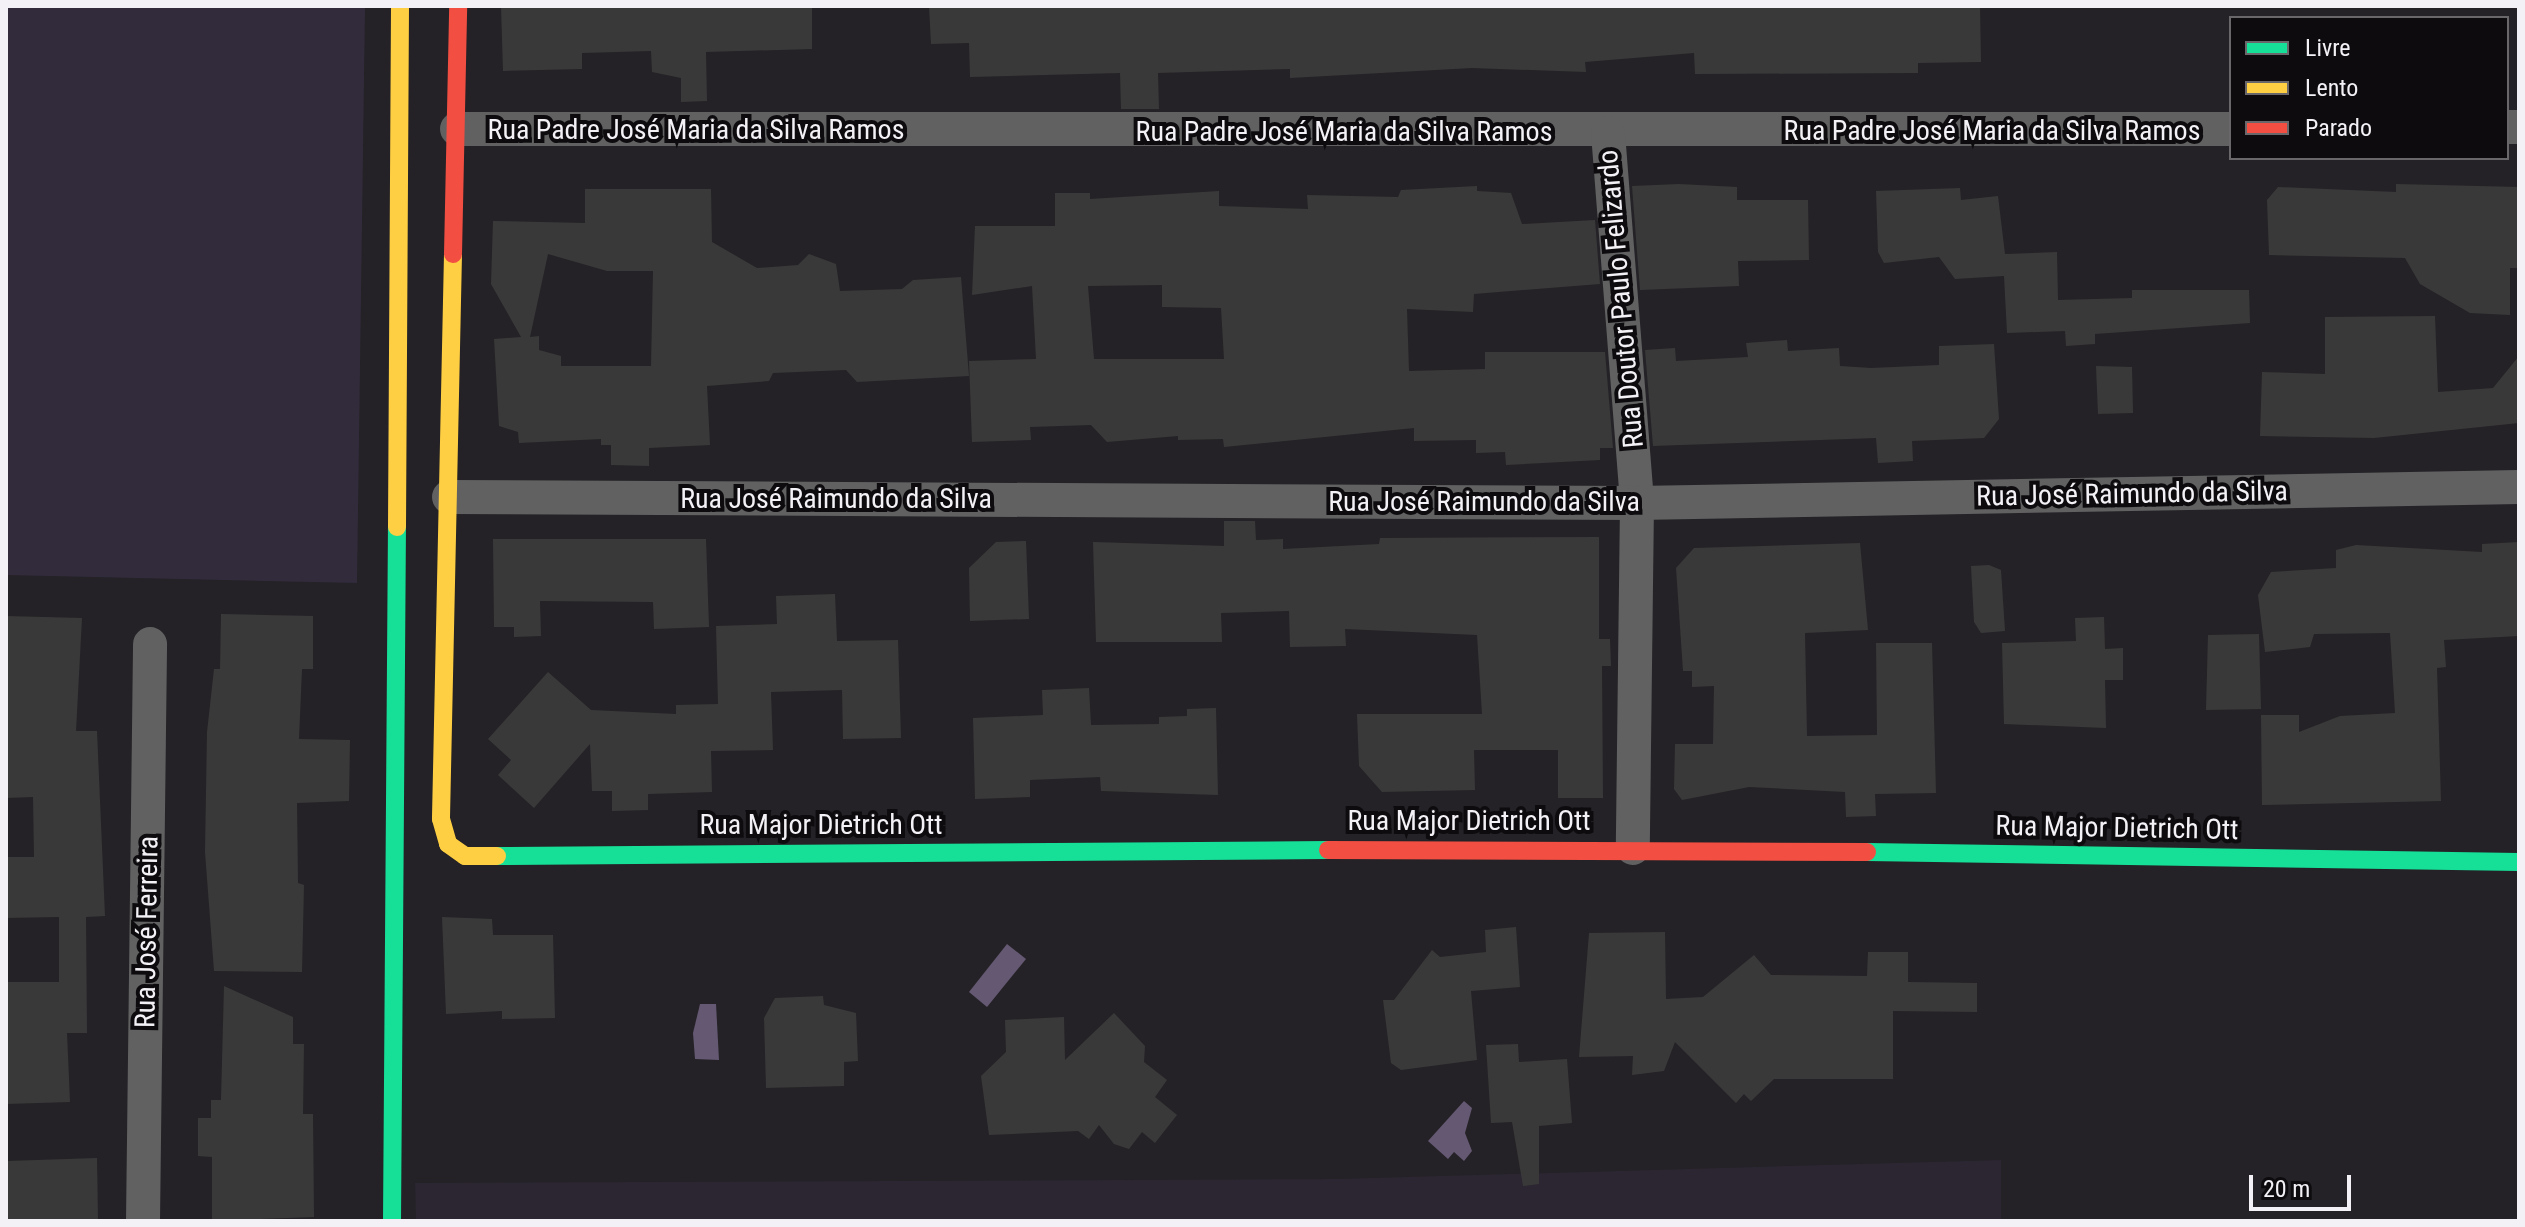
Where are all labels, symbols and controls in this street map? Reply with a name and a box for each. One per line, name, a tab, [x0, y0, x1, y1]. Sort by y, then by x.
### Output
legend	[2229, 16, 2509, 160]
text: Livre	[2305, 34, 2351, 62]
text: Lento	[2305, 74, 2358, 102]
street label: Rua Padre José Maria da Silva Ramos	[488, 113, 904, 147]
street label: Rua Padre José Maria da Silva Ramos	[1784, 114, 2200, 148]
text: Parado	[2305, 114, 2372, 142]
street label: Rua Padre José Maria da Silva Ramos	[1136, 115, 1552, 149]
street label: Rua Doutor Paulo Felizardo	[1591, 149, 1651, 449]
street label: Rua José Raimundo da Silva	[1976, 474, 2288, 514]
street label: Rua José Raimundo da Silva	[680, 482, 992, 516]
street label: Rua José Raimundo da Silva	[1328, 485, 1640, 519]
street label: Rua Major Dietrich Ott	[1347, 804, 1591, 838]
street label: Rua Major Dietrich Ott	[699, 808, 943, 842]
street label: Rua Major Dietrich Ott	[1995, 809, 2239, 847]
street label: Rua José Ferreira	[129, 836, 165, 1028]
scale bar	[2253, 1159, 2355, 1209]
text: 20 m	[2263, 1175, 2310, 1203]

